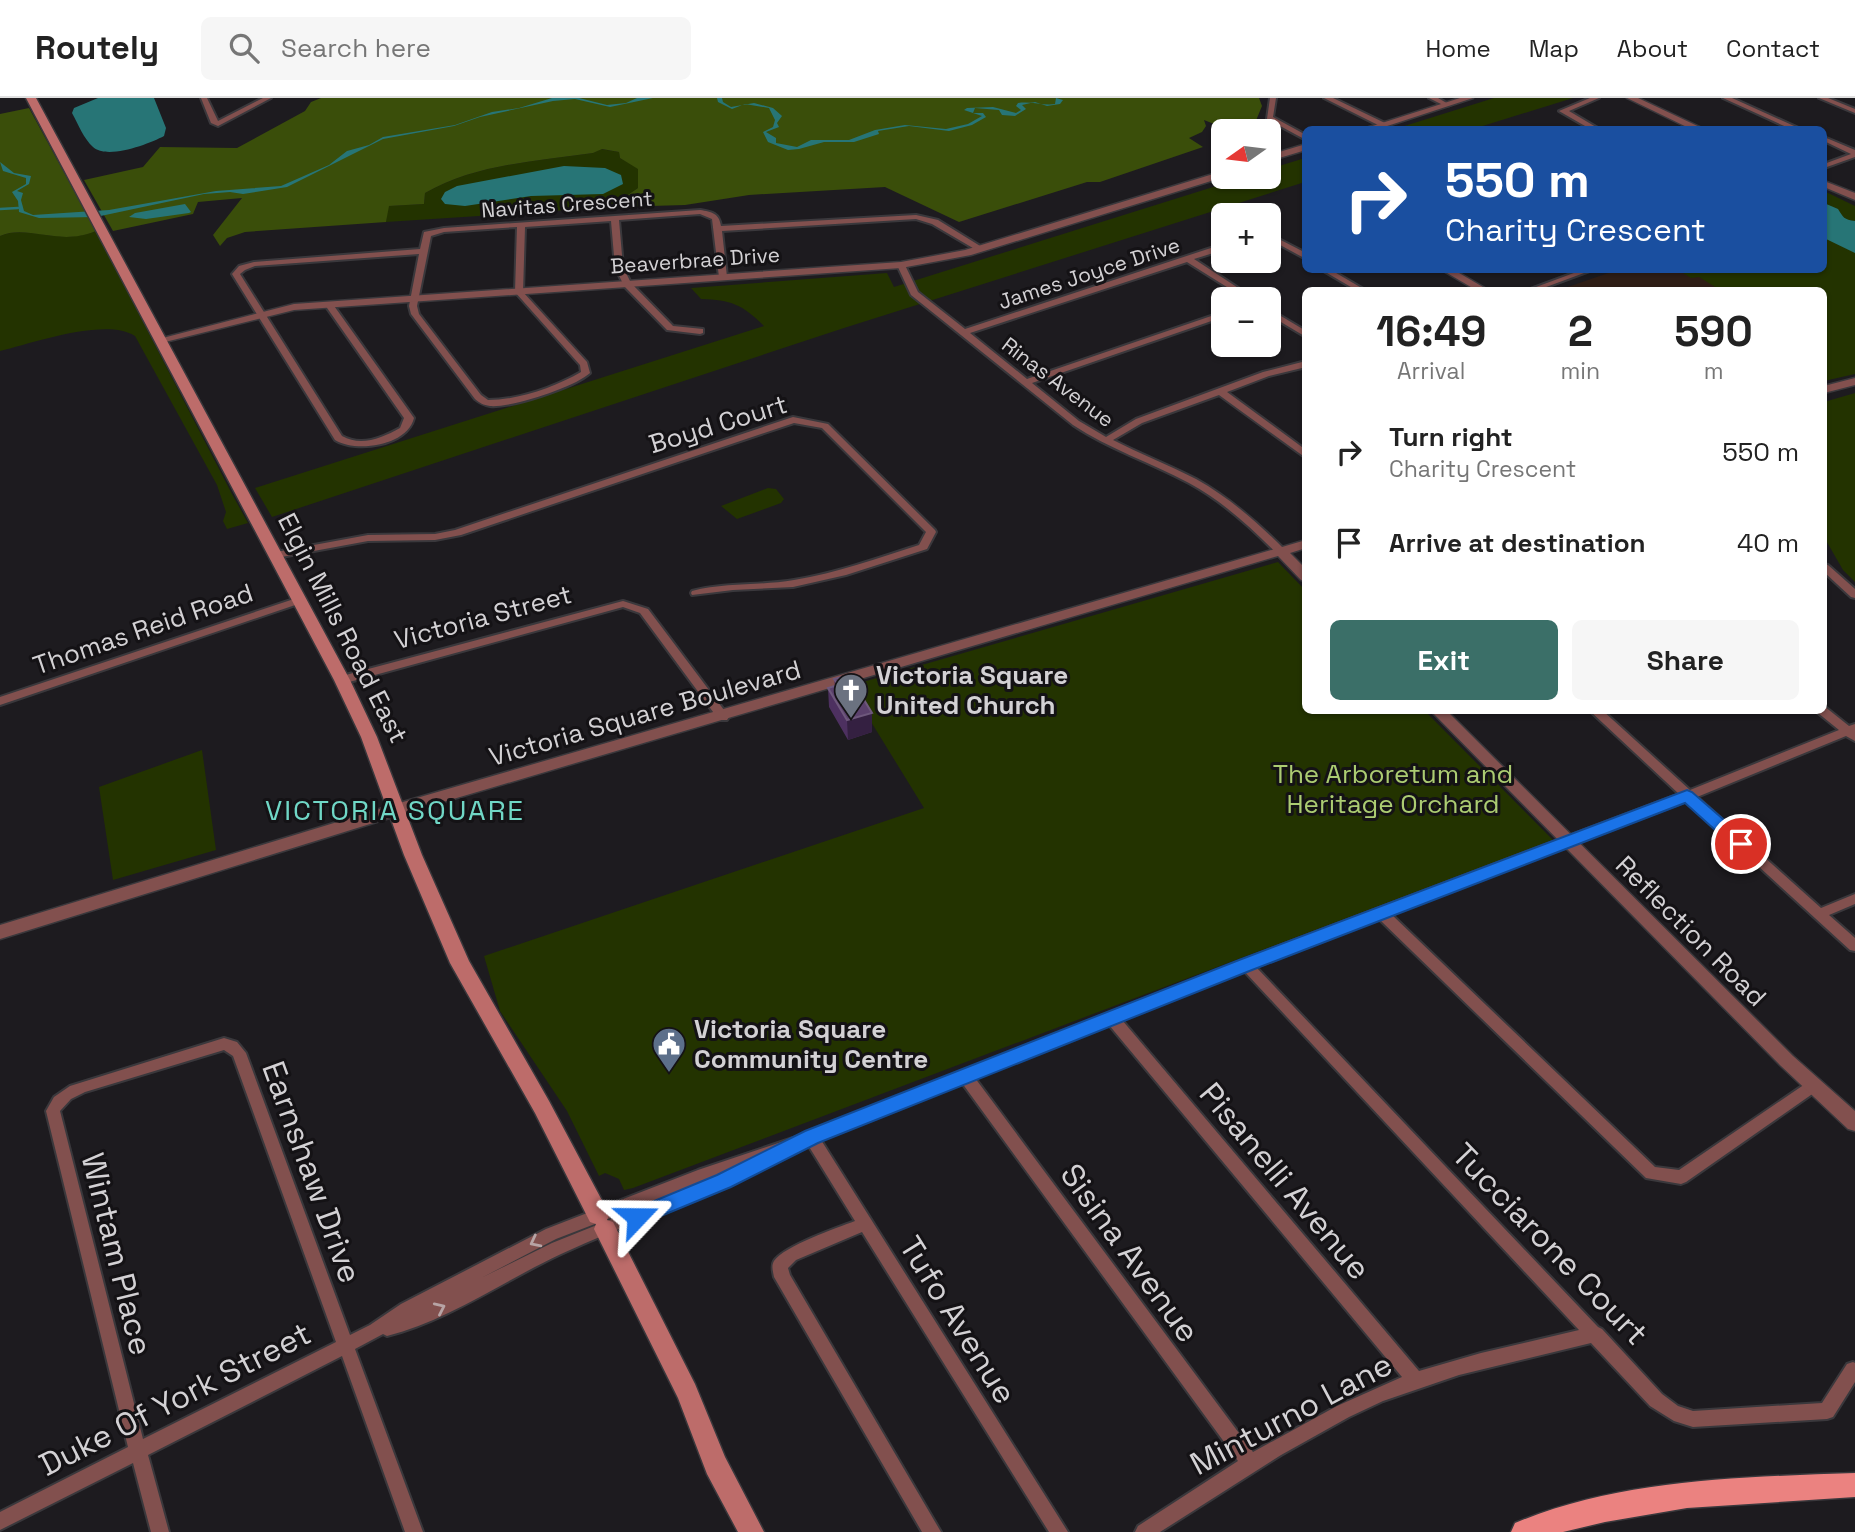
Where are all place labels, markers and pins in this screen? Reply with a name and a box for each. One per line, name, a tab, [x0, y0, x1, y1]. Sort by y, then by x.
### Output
place label: Victoria Square United Church	[876, 658, 1068, 722]
church icon: Victoria Square United Church	[832, 671, 870, 720]
pin	[1711, 814, 1771, 874]
place label: Victoria Square Community Centre	[694, 1012, 928, 1076]
public building icon: Victoria Square Community Centre	[650, 1025, 688, 1074]

